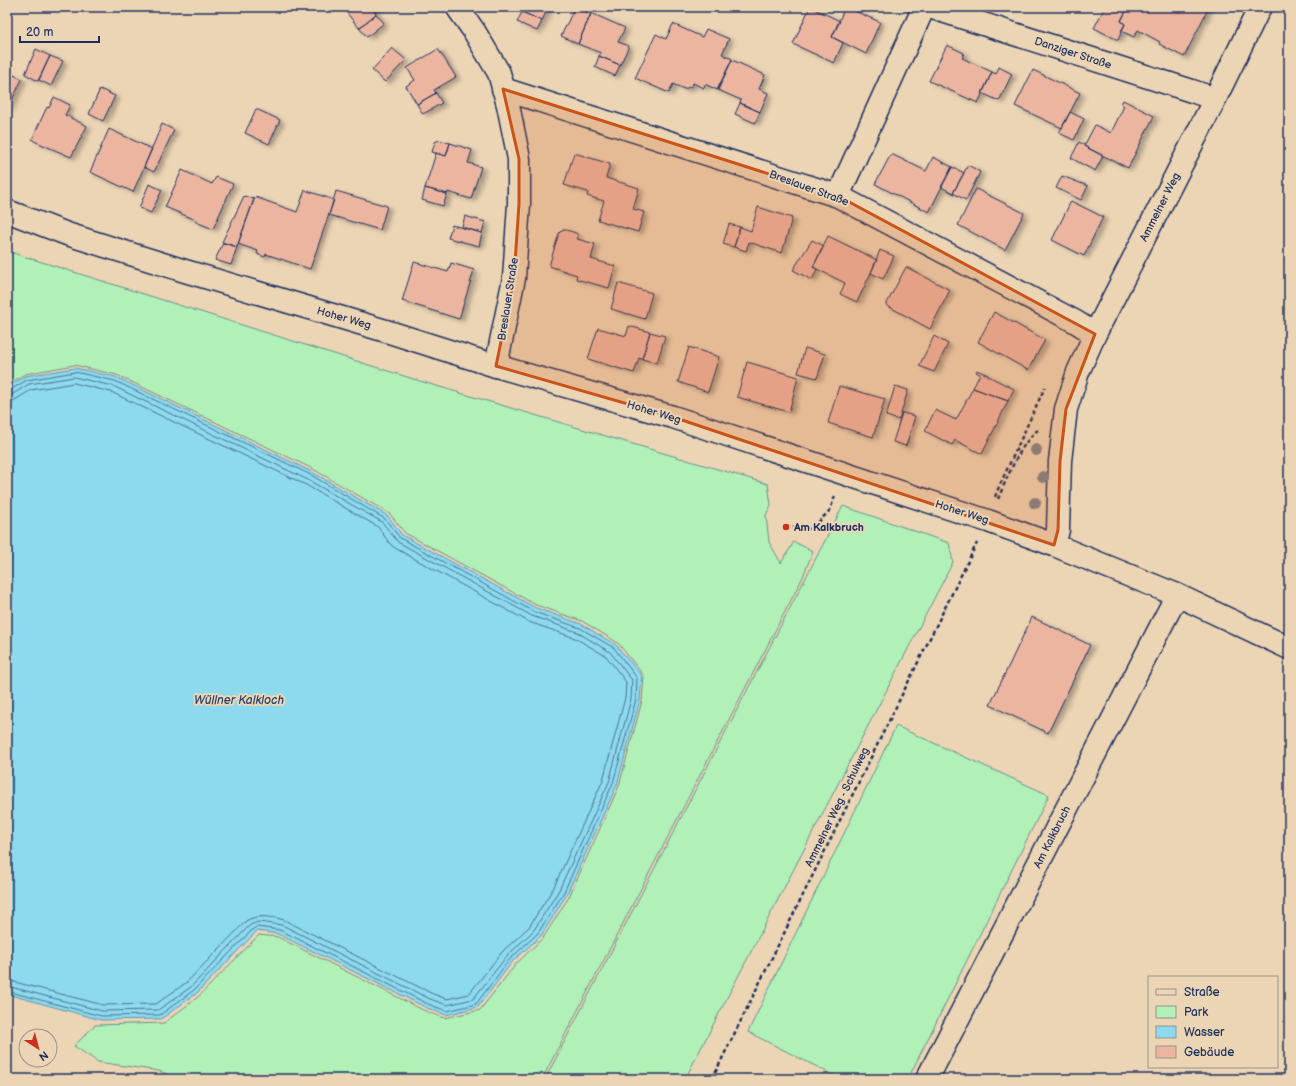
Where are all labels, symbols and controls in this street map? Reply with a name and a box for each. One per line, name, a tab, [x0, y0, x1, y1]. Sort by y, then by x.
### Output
scale bar	[20, 18, 99, 44]
text: 20 m	[26, 25, 53, 40]
street label: Danziger Straße	[1033, 34, 1114, 72]
street label: Breslauer Straße	[767, 168, 851, 209]
street label: Ammelner Weg	[1137, 170, 1183, 244]
street label: Breslauer Straße	[495, 256, 521, 341]
street label: Hoher Weg	[315, 304, 373, 332]
street label: Hoher Weg	[625, 398, 683, 426]
street label: Hoher Weg	[934, 497, 990, 527]
place label: Am Kalkbruch	[793, 521, 864, 534]
marker: Am Kalkbruch	[781, 522, 791, 532]
water label: Wüllner Kalkloch	[194, 693, 284, 708]
street label: Ammelner Weg - Schulweg	[802, 745, 872, 869]
street label: Am Kalkbruch	[1031, 804, 1073, 870]
legend	[1148, 976, 1278, 1068]
text: Straße	[1184, 985, 1220, 1000]
text: Park	[1184, 1005, 1208, 1020]
text: Wasser	[1184, 1025, 1225, 1040]
north arrow	[18, 1028, 58, 1068]
text: Gebäude	[1184, 1045, 1234, 1060]
text: N	[36, 1048, 51, 1063]

